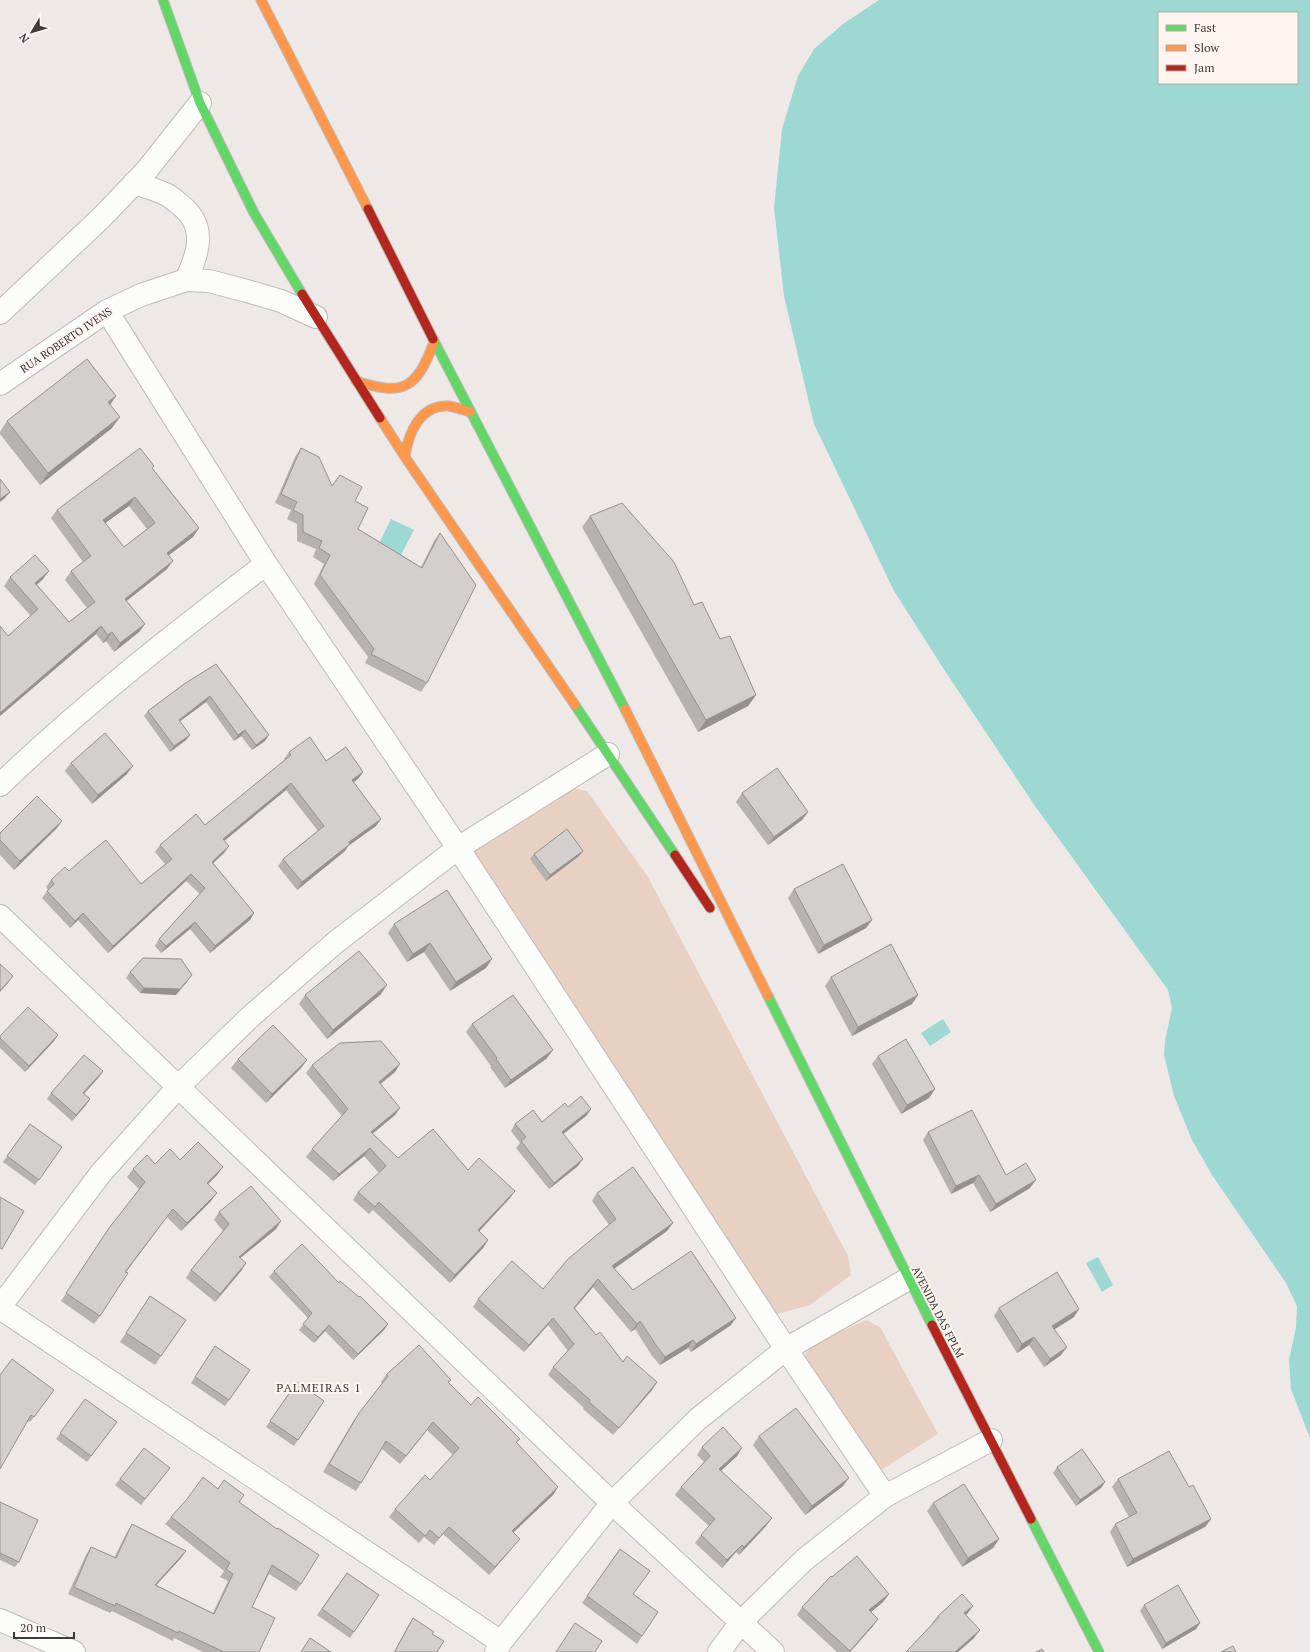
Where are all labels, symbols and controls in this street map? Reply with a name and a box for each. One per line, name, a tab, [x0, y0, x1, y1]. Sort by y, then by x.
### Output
north arrow	[12, 12, 52, 52]
legend	[1158, 12, 1298, 84]
text: Fast	[1194, 20, 1217, 35]
text: N	[16, 30, 32, 46]
text: Slow	[1194, 40, 1220, 55]
text: Jam	[1194, 60, 1215, 75]
street label: RUA ROBERTO IVENS	[17, 304, 115, 376]
street label: AVENIDA DAS FPLM	[909, 1264, 967, 1360]
district label: PALMEIRAS 1	[276, 1380, 362, 1395]
scale bar	[14, 1614, 74, 1640]
text: 20 m	[20, 1620, 47, 1635]

